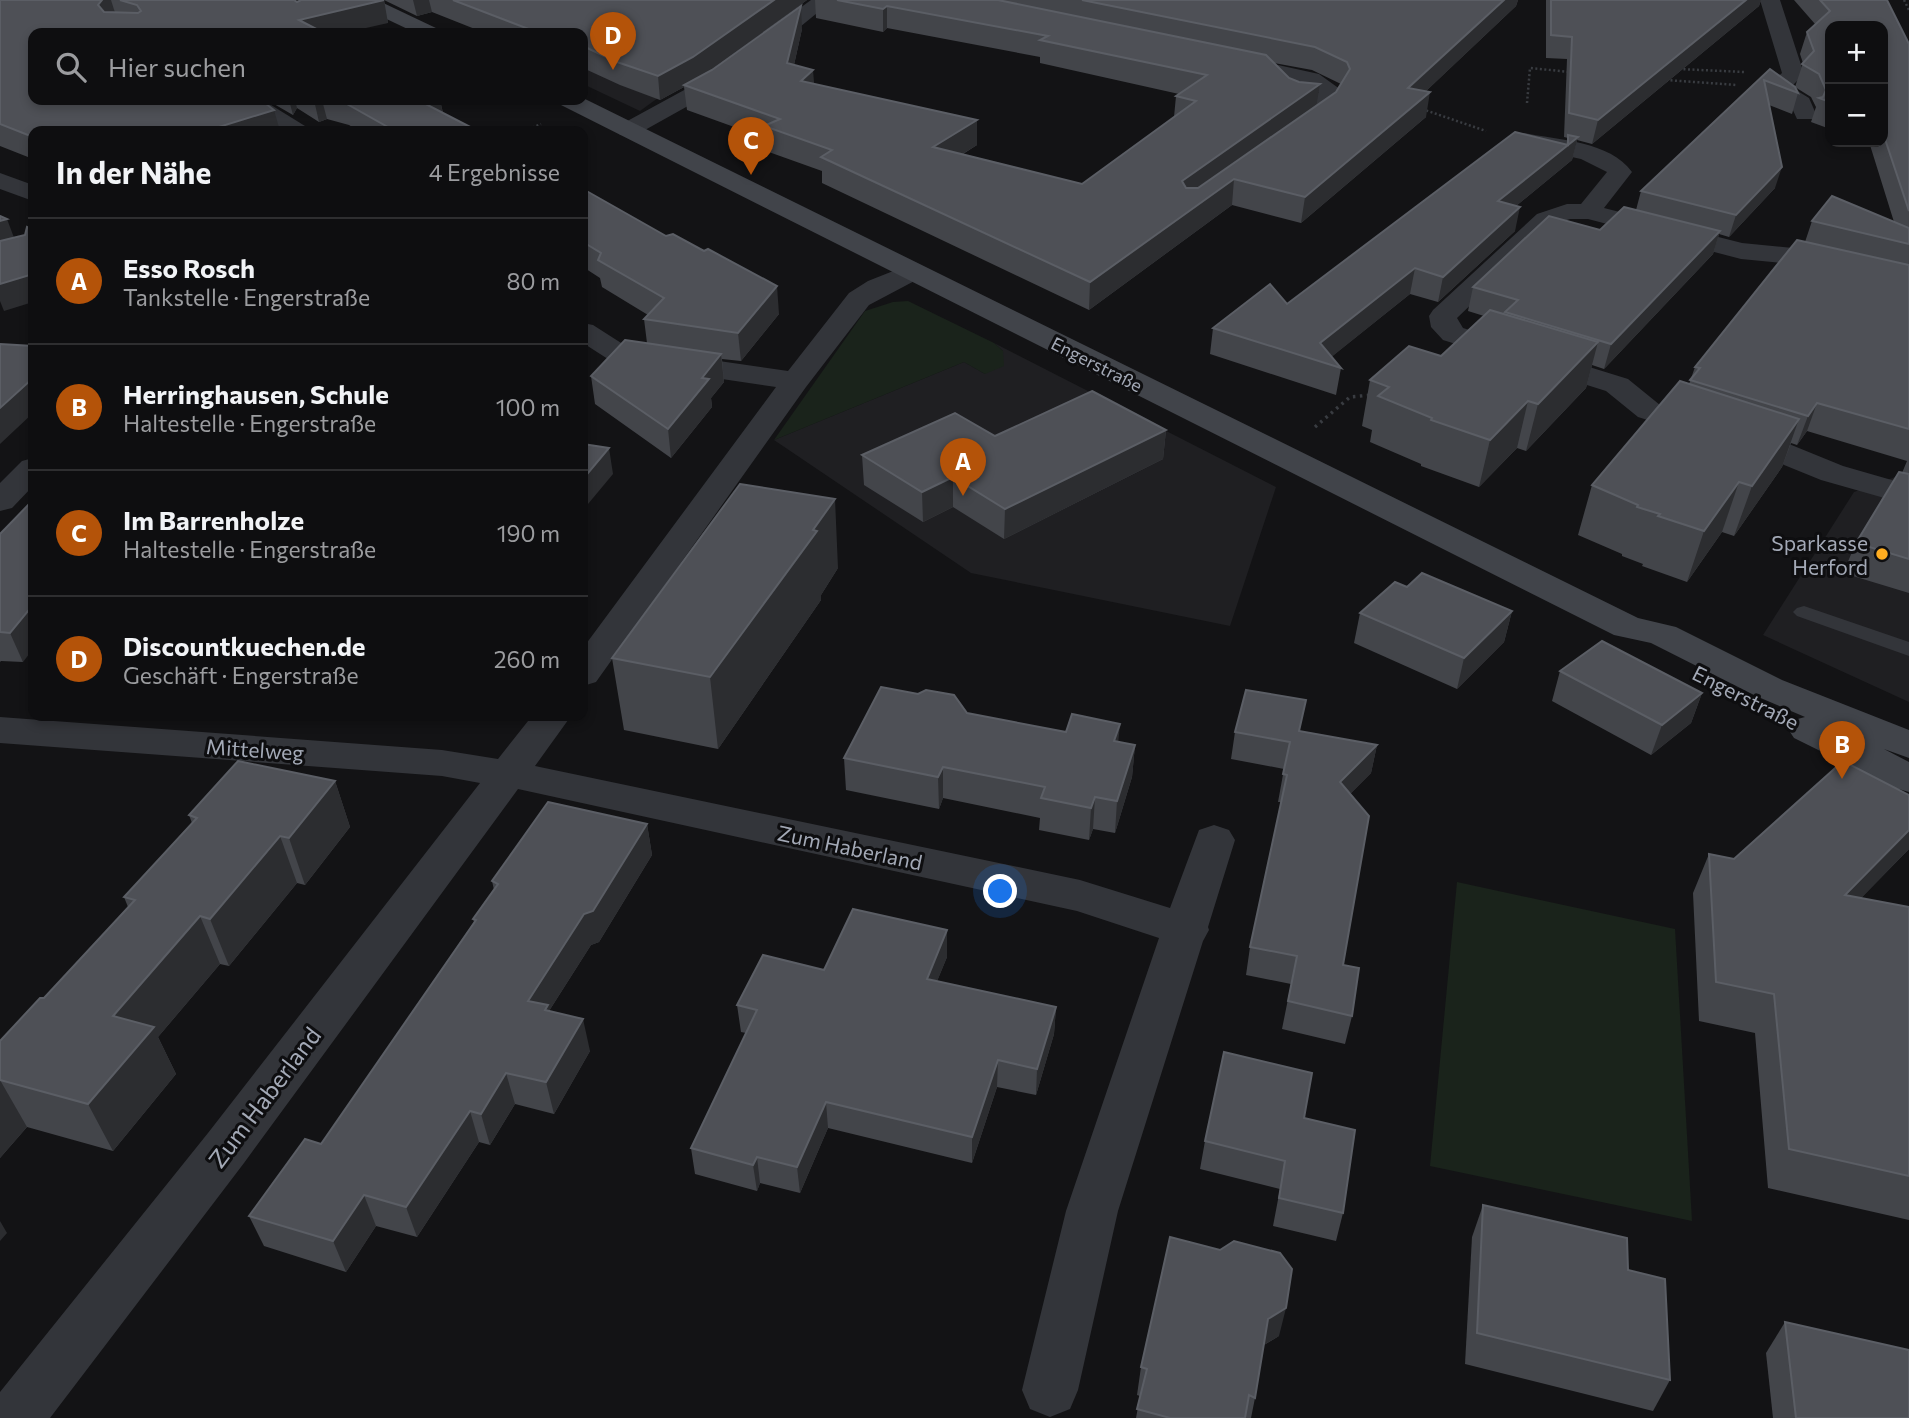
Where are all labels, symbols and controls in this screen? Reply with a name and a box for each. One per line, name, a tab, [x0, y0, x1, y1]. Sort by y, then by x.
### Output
pin: D	[590, 12, 636, 70]
map controls	[1825, 21, 1888, 147]
button: +	[1825, 21, 1888, 84]
search box	[28, 28, 588, 105]
icon: search	[52, 48, 90, 86]
text: Hier suchen	[108, 51, 246, 82]
button: −	[1825, 84, 1888, 147]
pin: C	[728, 117, 774, 175]
text: In der Nähe	[56, 153, 211, 190]
text: 4 Ergebnisse	[429, 158, 560, 186]
text: Esso Rosch	[123, 252, 255, 283]
text: A	[71, 267, 87, 295]
text: 80 m	[507, 267, 560, 295]
text: Tankstelle · Engerstraße	[123, 283, 370, 311]
street label: Engerstraße	[1048, 332, 1146, 396]
text: Herringhausen, Schule	[123, 378, 389, 409]
text: B	[71, 393, 87, 421]
text: 100 m	[496, 393, 560, 421]
text: Haltestelle · Engerstraße	[123, 409, 376, 437]
pin: A	[940, 438, 986, 496]
text: Im Barrenholze	[123, 504, 304, 535]
text: C	[71, 519, 87, 547]
text: 190 m	[497, 519, 560, 547]
place label: Sparkasse Herford	[1771, 530, 1868, 579]
text: Haltestelle · Engerstraße	[123, 535, 376, 563]
marker: Sparkasse Herford	[1874, 546, 1890, 562]
text: Discountkuechen.de	[123, 630, 366, 661]
text: D	[71, 645, 87, 673]
text: 260 m	[494, 645, 560, 673]
street label: Engerstraße	[1689, 660, 1803, 734]
text: Geschäft · Engerstraße	[123, 661, 359, 689]
pin: B	[1819, 721, 1865, 779]
street label: Mittelweg	[205, 733, 305, 765]
street label: Zum Haberland	[775, 819, 925, 875]
your location	[983, 874, 1017, 908]
street label: Zum Haberland	[202, 1021, 326, 1173]

